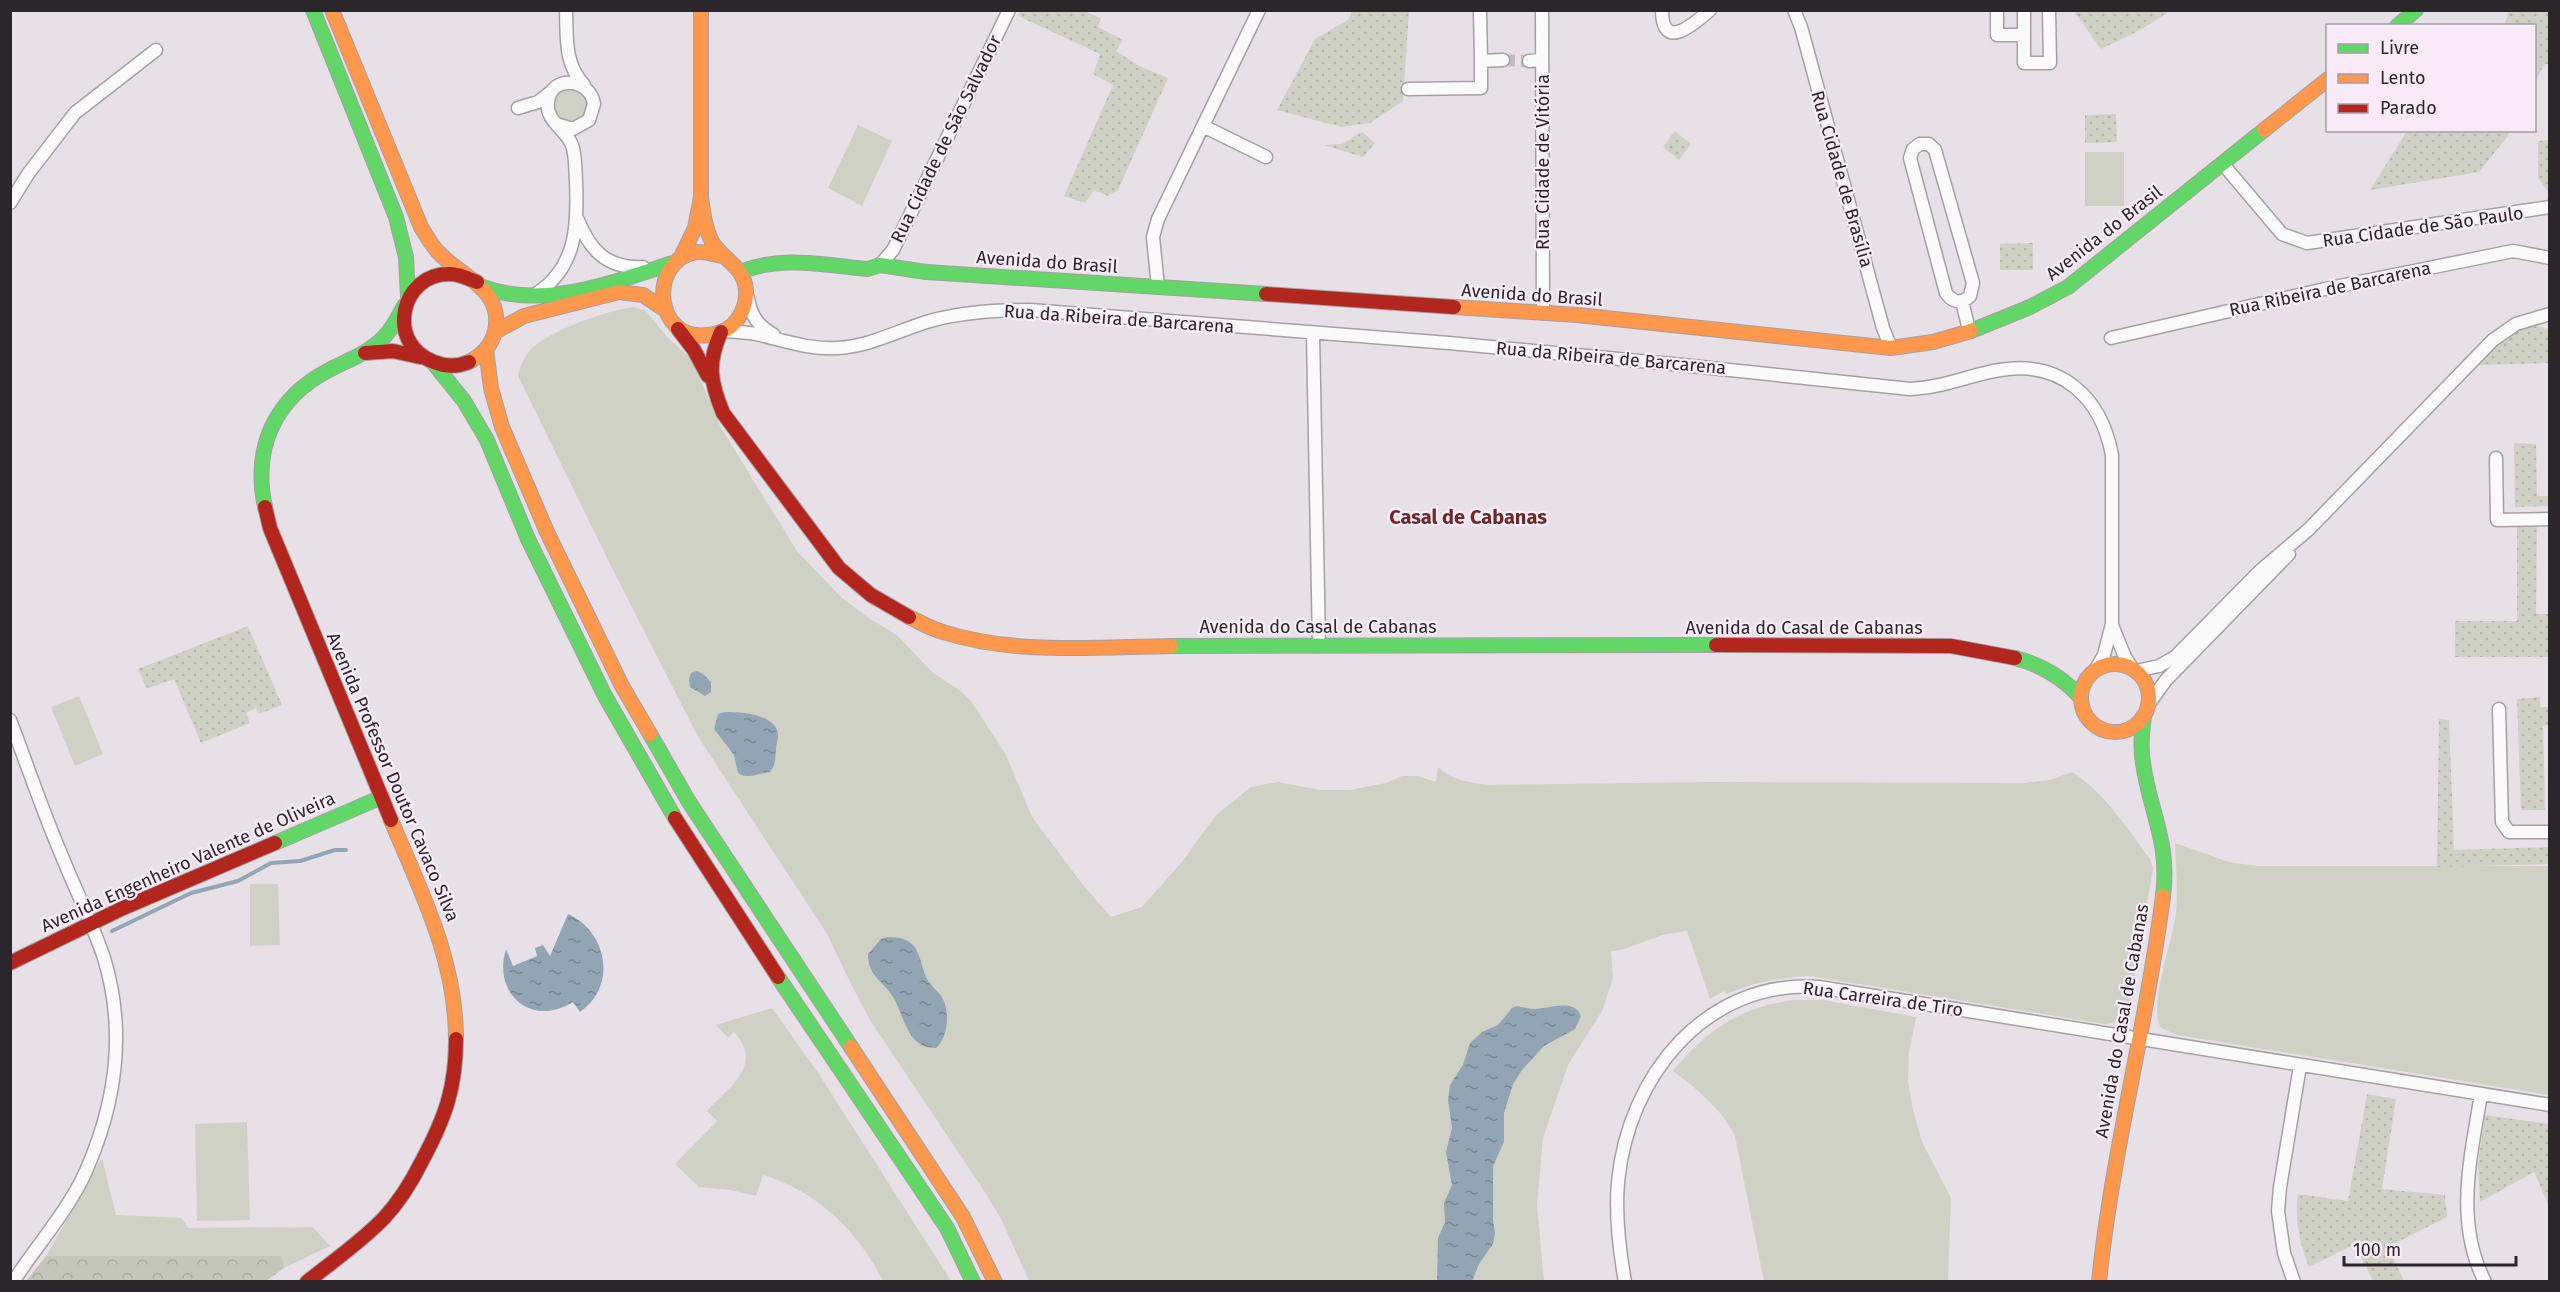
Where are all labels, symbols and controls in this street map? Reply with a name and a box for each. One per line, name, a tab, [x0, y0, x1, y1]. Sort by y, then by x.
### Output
legend	[2326, 24, 2536, 132]
street label: Rua Cidade de São Salvador	[886, 32, 1006, 246]
text: Livre	[2380, 37, 2419, 59]
text: Lento	[2380, 67, 2426, 89]
street label: Rua Cidade de Vitória	[1532, 74, 1554, 250]
street label: Rua Cidade de Brasília	[1806, 88, 1878, 270]
text: Parado	[2380, 97, 2437, 119]
street label: Avenida do Brasil	[2041, 181, 2167, 285]
street label: Rua Cidade de São Paulo	[2321, 202, 2525, 252]
street label: Avenida do Brasil	[976, 246, 1118, 278]
street label: Rua Ribeira de Barcarena	[2227, 257, 2433, 321]
street label: Avenida do Brasil	[1461, 279, 1603, 311]
street label: Rua da Ribeira de Barcarena	[1003, 300, 1235, 338]
street label: Rua da Ribeira de Barcarena	[1495, 337, 1727, 379]
district label: Casal de Cabanas	[1389, 505, 1547, 529]
street label: Avenida do Casal de Cabanas	[1199, 616, 1437, 638]
street label: Avenida do Casal de Cabanas	[1685, 617, 1923, 639]
street label: Avenida Professor Doutor Cavaco Silva	[322, 629, 464, 925]
street label: Avenida Engenheiro Valente de Oliveira	[38, 787, 338, 937]
street label: Avenida do Casal de Cabanas	[2091, 902, 2153, 1140]
street label: Rua Carreira de Tiro	[1802, 977, 1964, 1021]
scale bar	[2344, 1229, 2516, 1267]
text: 100 m	[2353, 1239, 2401, 1261]

